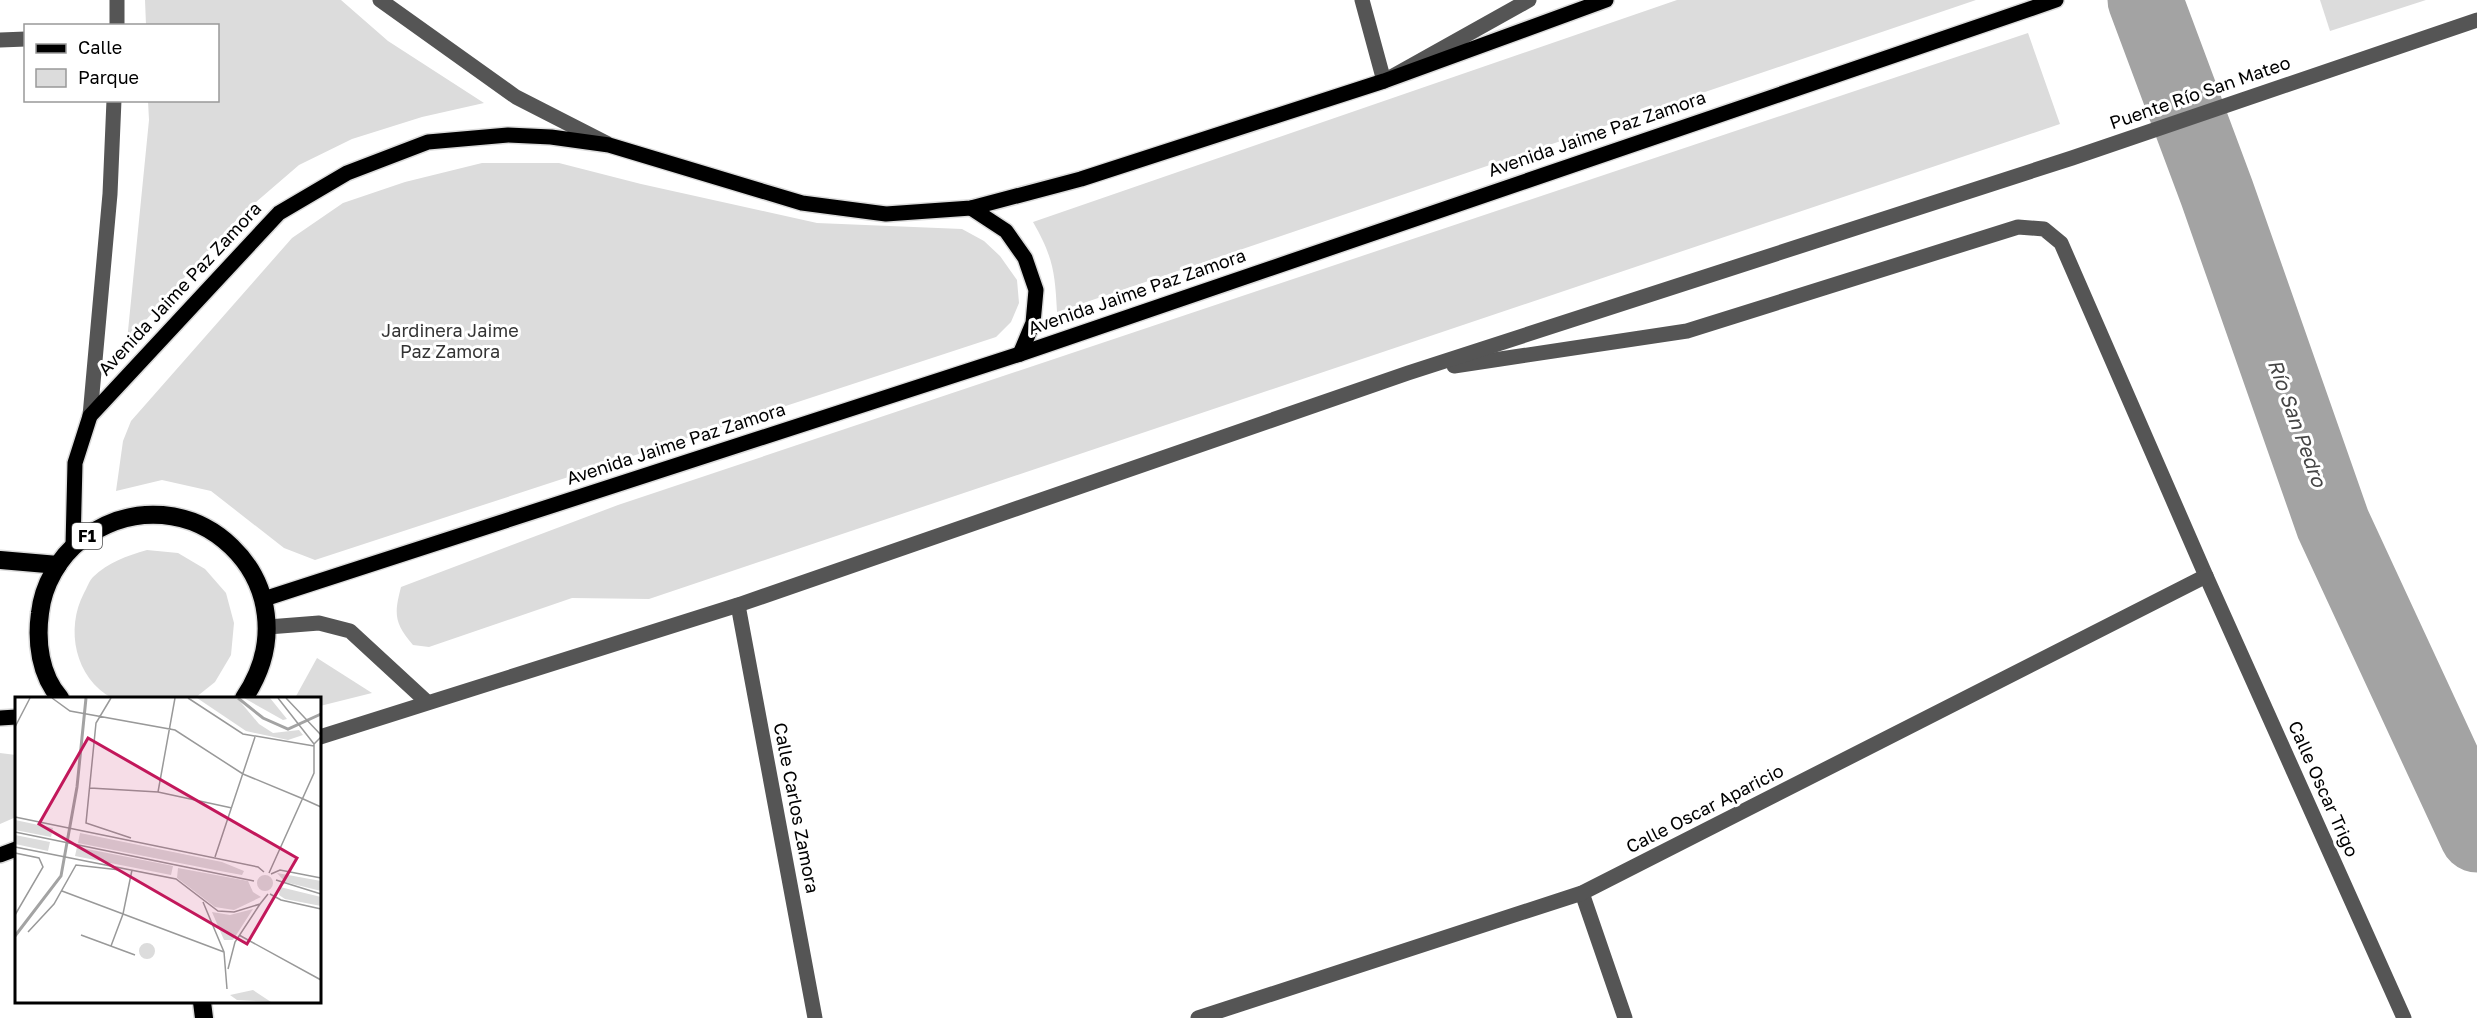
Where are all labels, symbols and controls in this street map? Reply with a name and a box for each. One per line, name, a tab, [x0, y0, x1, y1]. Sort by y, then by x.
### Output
legend	[24, 24, 219, 102]
text: Calle	[78, 36, 122, 58]
street label: Puente Río San Mateo	[2106, 51, 2293, 133]
text: Parque	[78, 66, 139, 88]
street label: Avenida Jaime Paz Zamora	[1485, 85, 1708, 181]
street label: Avenida Jaime Paz Zamora	[93, 197, 265, 379]
street label: Avenida Jaime Paz Zamora	[1025, 243, 1248, 339]
park label: Jardinera Jaime Paz Zamora	[381, 319, 519, 362]
water label: Río San Pedro	[2264, 356, 2332, 491]
street label: Avenida Jaime Paz Zamora	[563, 397, 788, 489]
road number: F1	[72, 523, 102, 549]
inset map	[15, 697, 321, 1003]
street label: Calle Oscar Trigo	[2284, 717, 2364, 860]
street label: Calle Carlos Zamora	[770, 721, 824, 895]
street label: Calle Oscar Aparicio	[1622, 759, 1787, 857]

